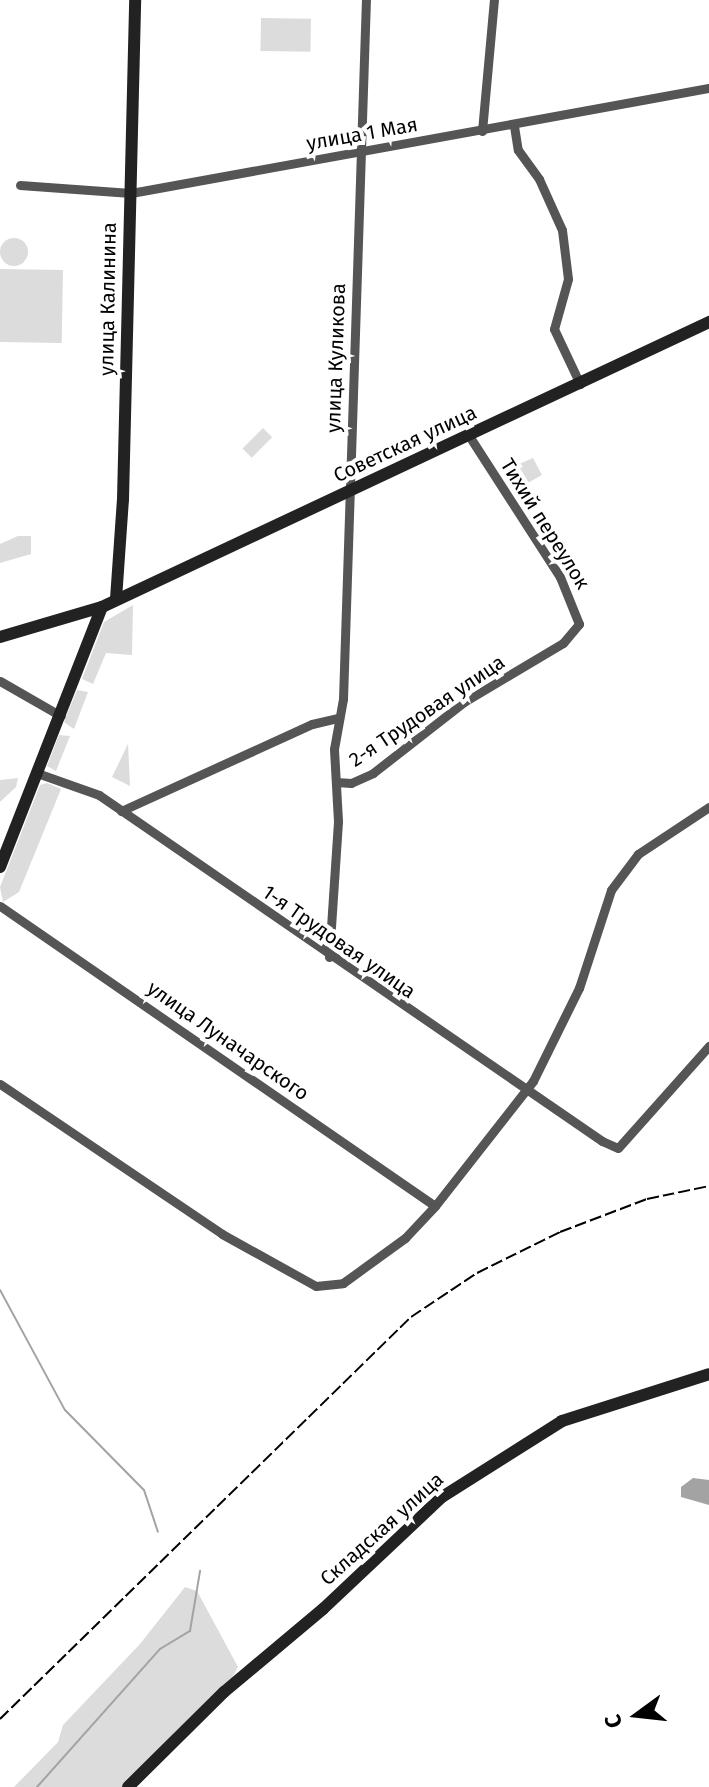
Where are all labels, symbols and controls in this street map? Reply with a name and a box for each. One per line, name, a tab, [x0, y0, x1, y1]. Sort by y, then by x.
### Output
street label: улица 1 Мая	[305, 112, 419, 156]
street label: улица Калинина	[95, 222, 121, 376]
street label: улица Куликова	[321, 283, 351, 433]
street label: Советская улица	[330, 400, 480, 488]
street label: Тихий переулок	[495, 454, 595, 594]
street label: 2-я Трудовая улица	[345, 650, 509, 772]
street label: 1-я Трудовая улица	[258, 880, 420, 1004]
street label: улица Луначарского	[143, 976, 313, 1106]
street label: Складская улица	[315, 1467, 449, 1591]
north arrow	[597, 1675, 677, 1755]
text: С	[599, 1712, 628, 1731]

